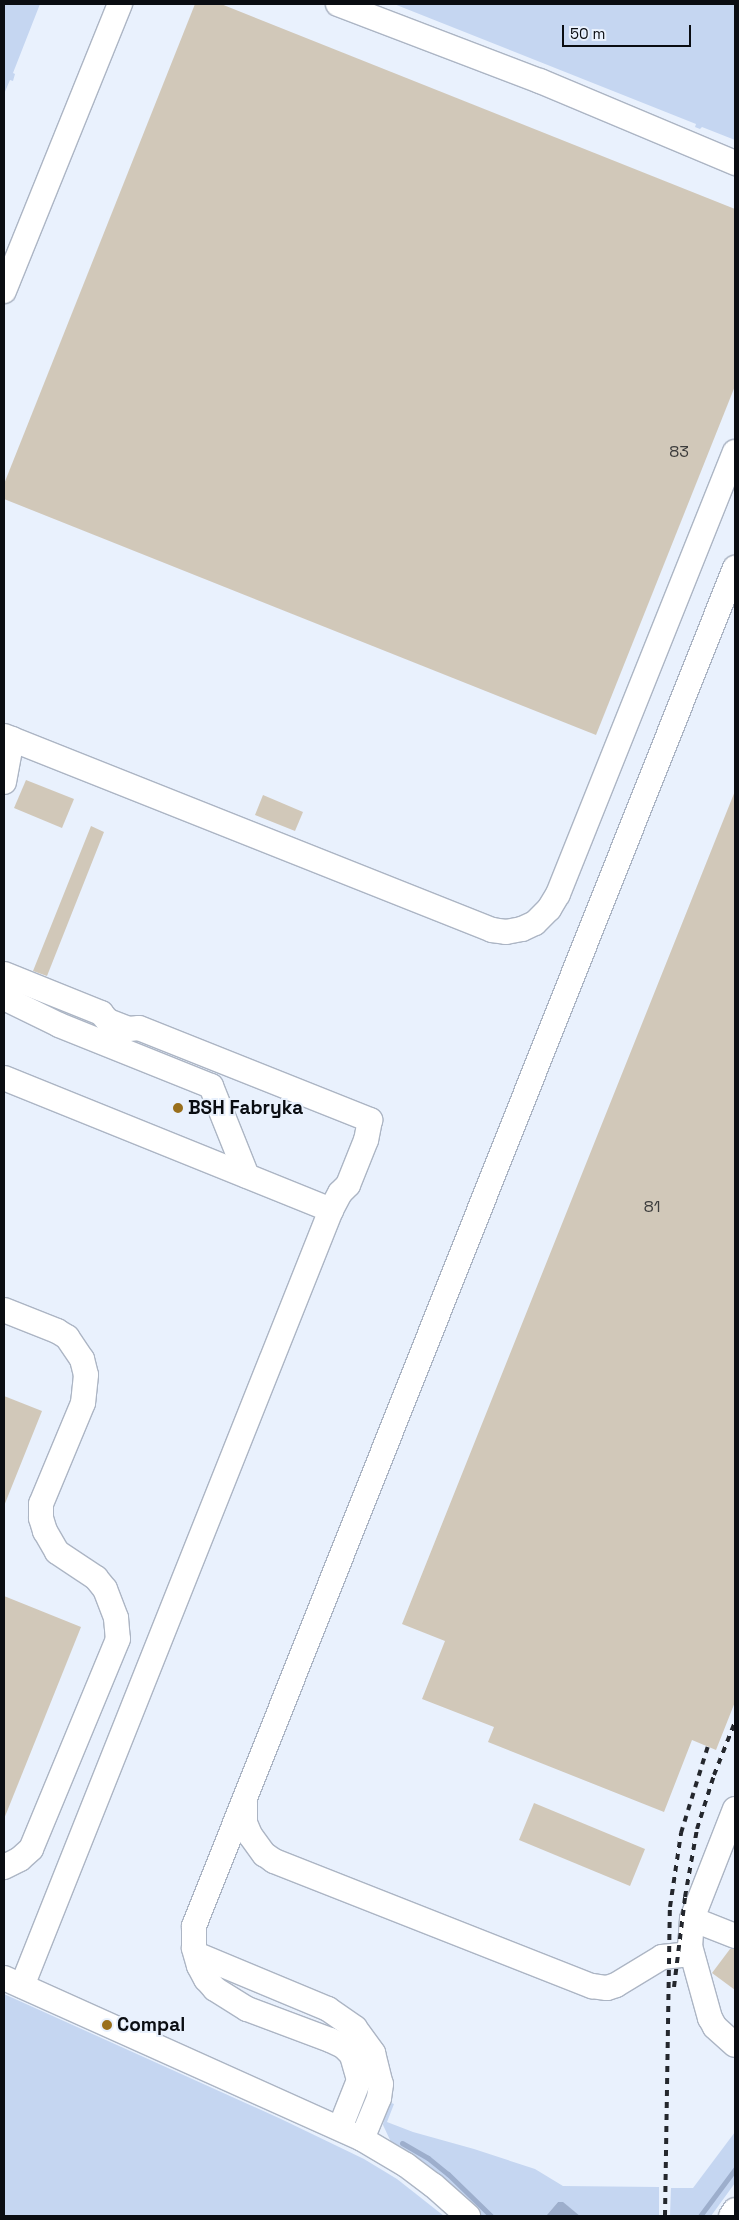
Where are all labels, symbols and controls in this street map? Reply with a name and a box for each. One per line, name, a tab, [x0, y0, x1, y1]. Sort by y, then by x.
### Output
scale bar	[564, 15, 693, 47]
text: 50 m	[570, 24, 605, 43]
house number: 83	[669, 442, 689, 462]
place label: BSH Fabryka	[188, 1097, 303, 1119]
marker: BSH Fabryka	[172, 1102, 184, 1114]
house number: 81	[644, 1197, 660, 1217]
place label: Compal	[117, 2014, 185, 2036]
marker: Compal	[101, 2019, 113, 2031]

